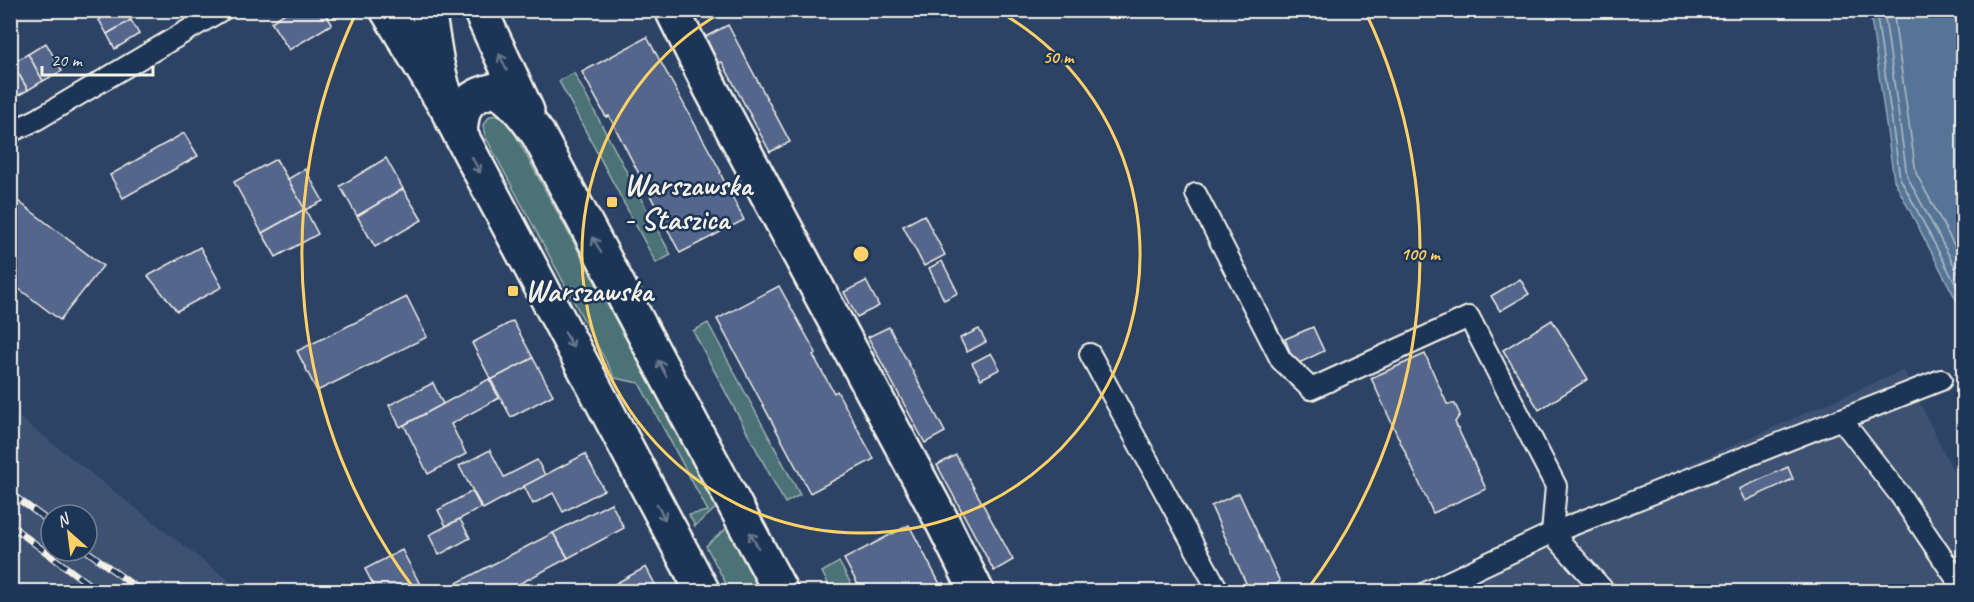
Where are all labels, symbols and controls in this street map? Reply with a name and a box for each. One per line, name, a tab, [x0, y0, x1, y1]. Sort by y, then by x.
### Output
scale bar	[42, 39, 153, 77]
text: 50 m	[1043, 46, 1075, 68]
text: 20 m	[51, 49, 84, 71]
one-way arrow	[497, 54, 509, 72]
one-way arrow	[470, 156, 482, 173]
place label: Warszawska - Staszica	[624, 166, 754, 238]
marker: Warszawska - Staszica	[605, 195, 619, 209]
one-way arrow	[591, 237, 603, 254]
text: 100 m	[1401, 243, 1441, 265]
centre of rings	[851, 244, 871, 264]
place label: Warszawska	[525, 272, 655, 310]
marker: Warszawska	[506, 284, 520, 298]
one-way arrow	[563, 331, 575, 348]
one-way arrow	[656, 359, 667, 377]
north arrow	[39, 503, 99, 563]
one-way arrow	[656, 503, 667, 521]
text: N	[53, 508, 74, 532]
one-way arrow	[748, 532, 760, 549]

